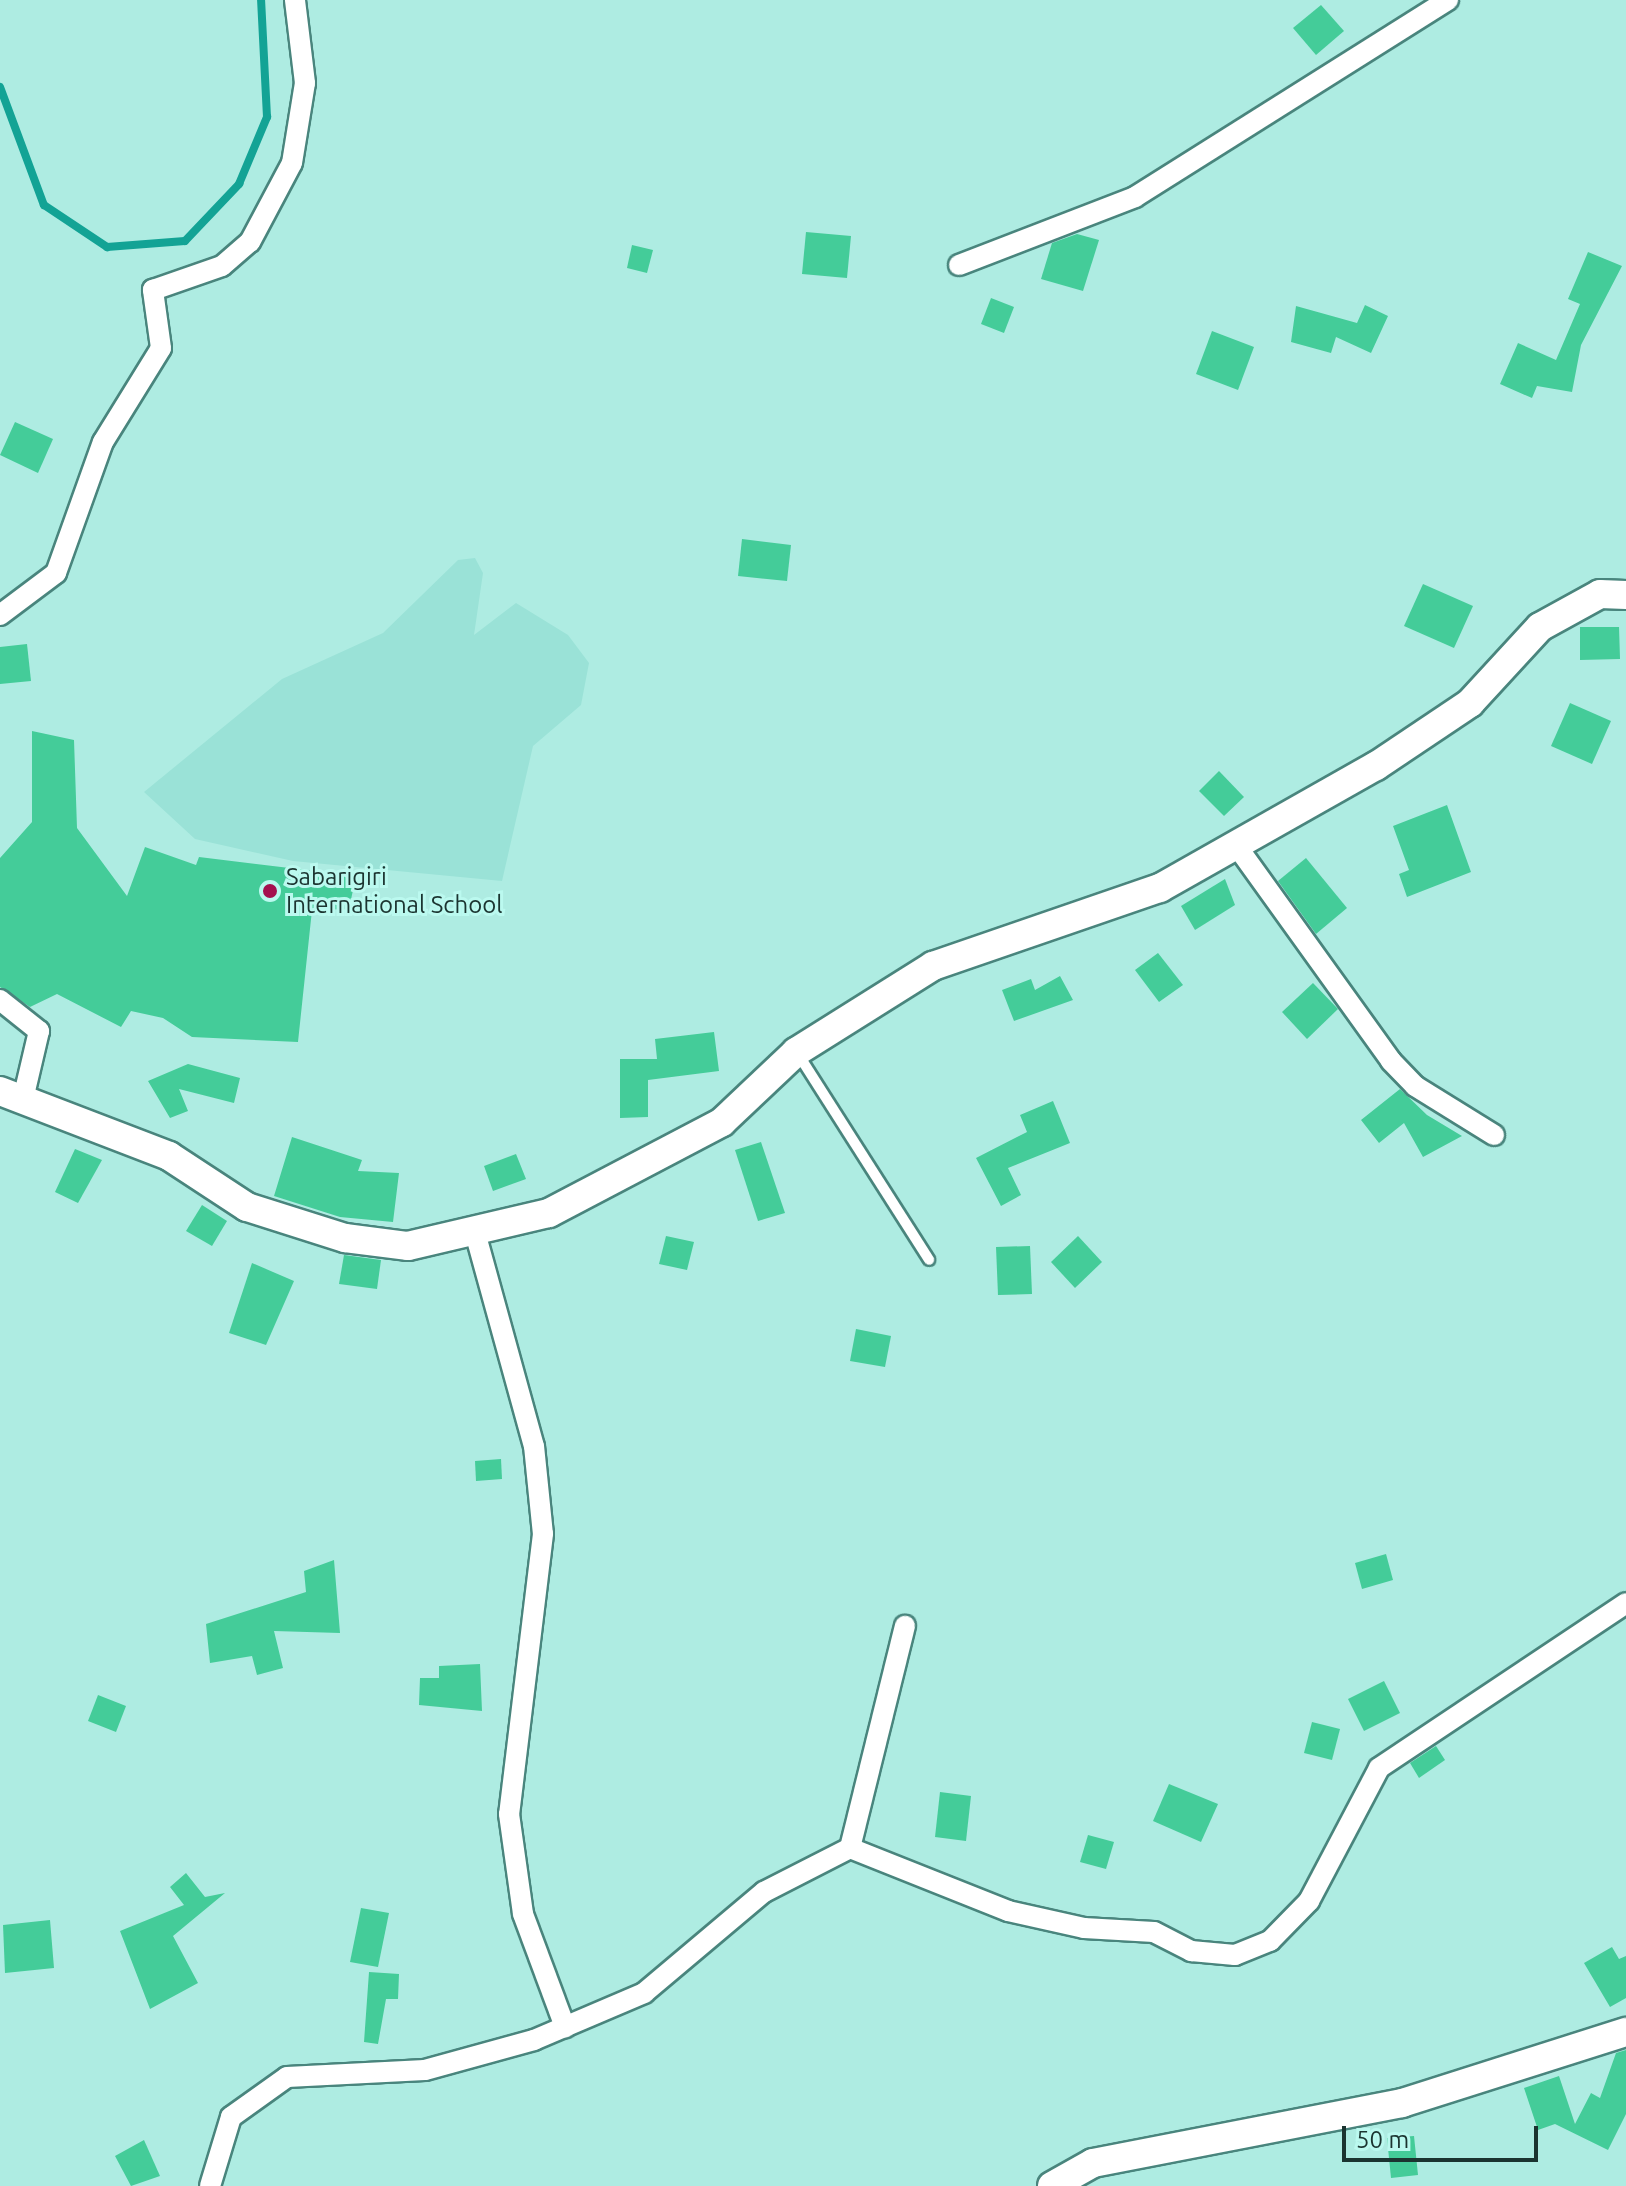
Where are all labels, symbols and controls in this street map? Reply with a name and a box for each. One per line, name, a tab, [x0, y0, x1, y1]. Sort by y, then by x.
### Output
place label: Sabarigiri International School	[286, 863, 503, 919]
marker: Sabarigiri International School	[261, 882, 279, 900]
scale bar	[1346, 2110, 1542, 2160]
text: 50 m	[1356, 2126, 1409, 2153]

